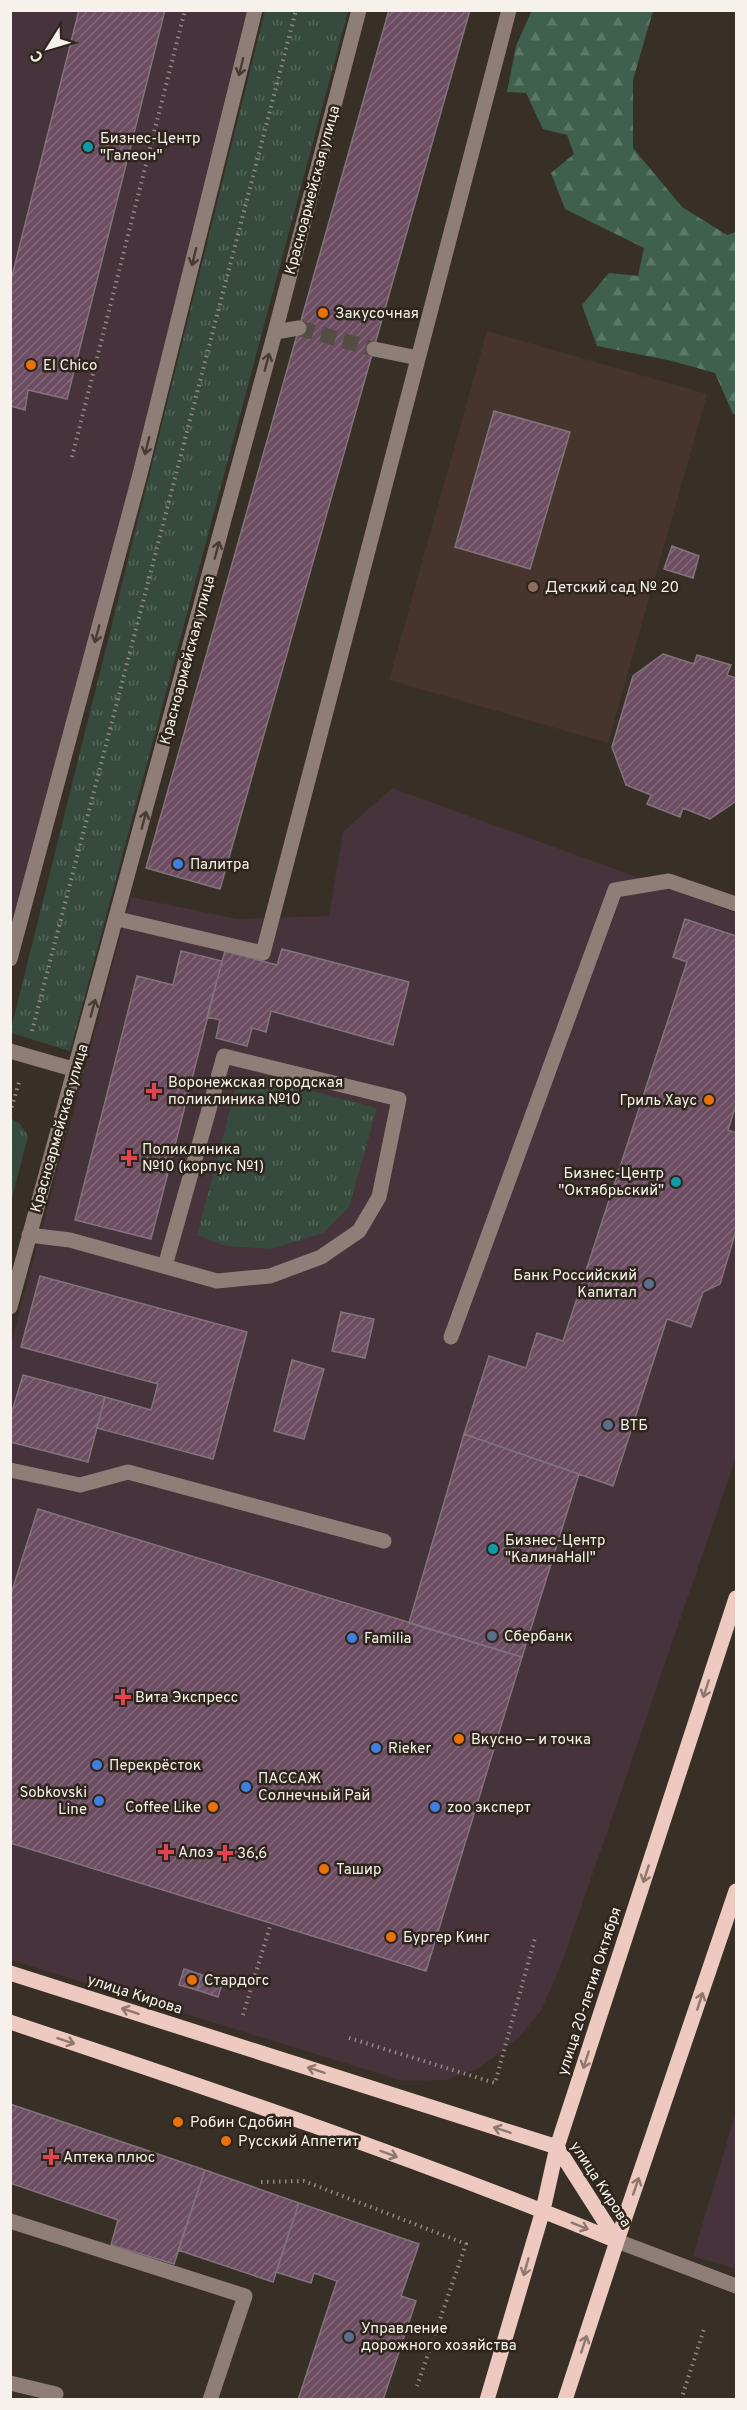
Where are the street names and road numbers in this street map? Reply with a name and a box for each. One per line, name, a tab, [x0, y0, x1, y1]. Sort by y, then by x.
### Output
street label: Красноармейская улица	[282, 104, 345, 277]
street label: Красноармейская улица	[157, 574, 220, 747]
street label: Красноармейская улица	[27, 1042, 94, 1215]
street label: улица 20-летия Октября	[554, 1905, 627, 2078]
street label: улица Кирова	[85, 1971, 184, 2020]
street label: улица Кирова	[565, 2138, 635, 2231]

